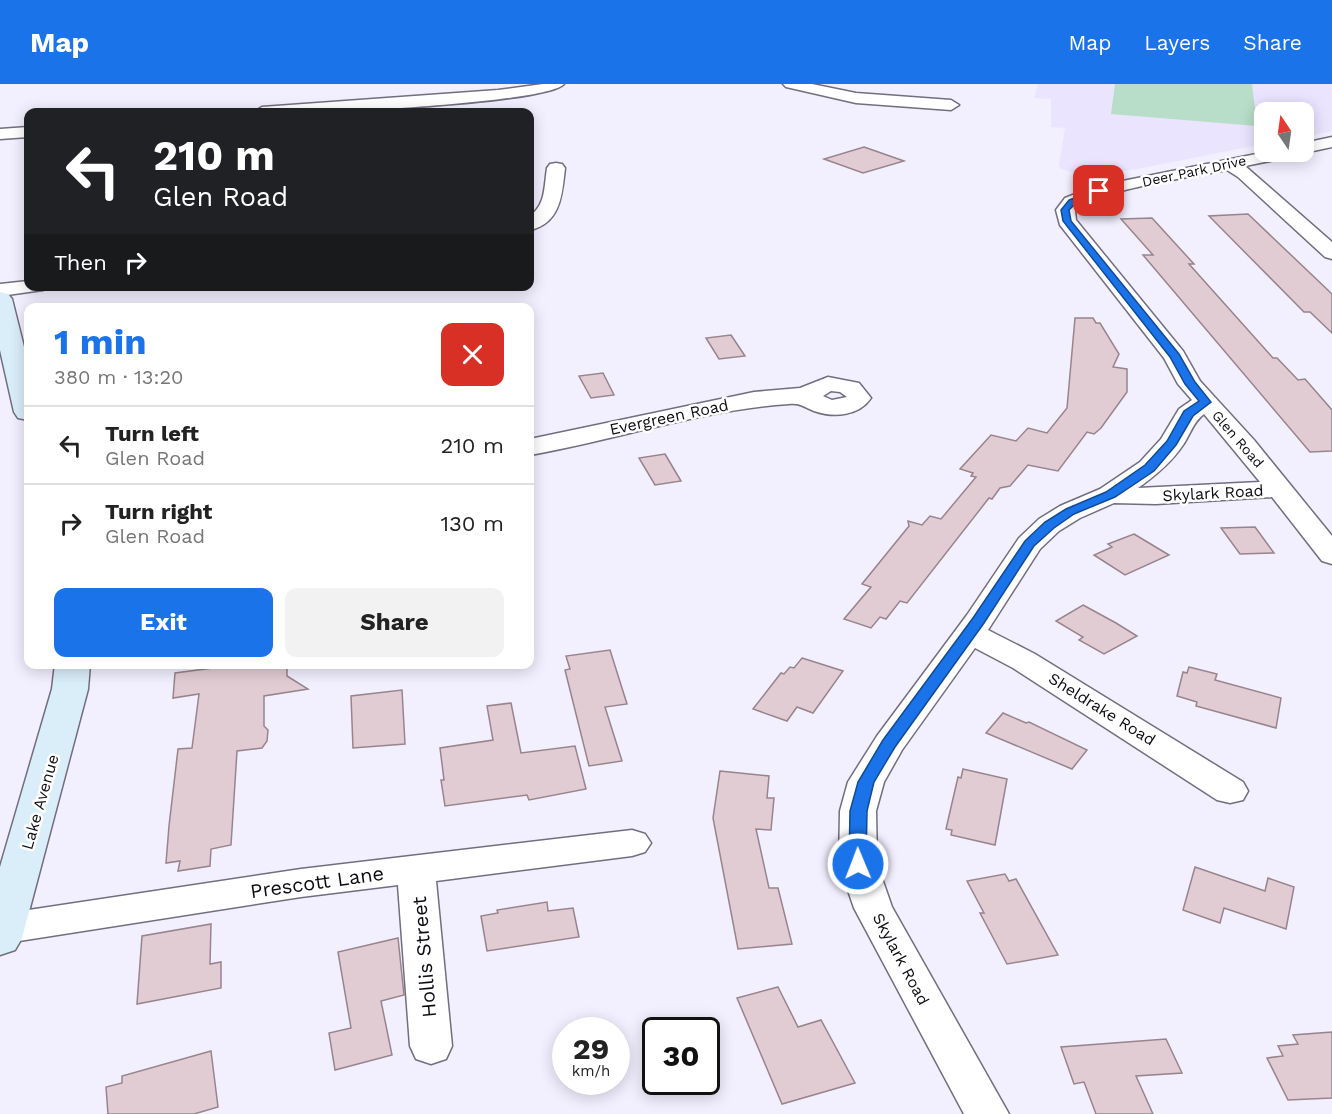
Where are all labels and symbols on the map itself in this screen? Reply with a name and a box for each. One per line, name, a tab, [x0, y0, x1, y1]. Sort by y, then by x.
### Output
north arrow	[1254, 102, 1314, 162]
street label: Deer Park Drive	[1141, 152, 1247, 190]
pin	[1073, 165, 1124, 216]
street label: Evergreen Road	[608, 395, 730, 439]
street label: Glen Road	[1209, 407, 1267, 471]
street label: Skylark Road	[1162, 481, 1264, 505]
street label: Sheldrake Road	[1045, 669, 1159, 749]
street label: Lake Avenue	[17, 752, 63, 852]
position arrow	[826, 832, 890, 896]
street label: Prescott Lane	[249, 861, 385, 903]
street label: Hollis Street	[407, 895, 441, 1019]
street label: Skylark Road	[869, 910, 933, 1008]
speed limit sign: 30	[642, 1017, 720, 1095]

